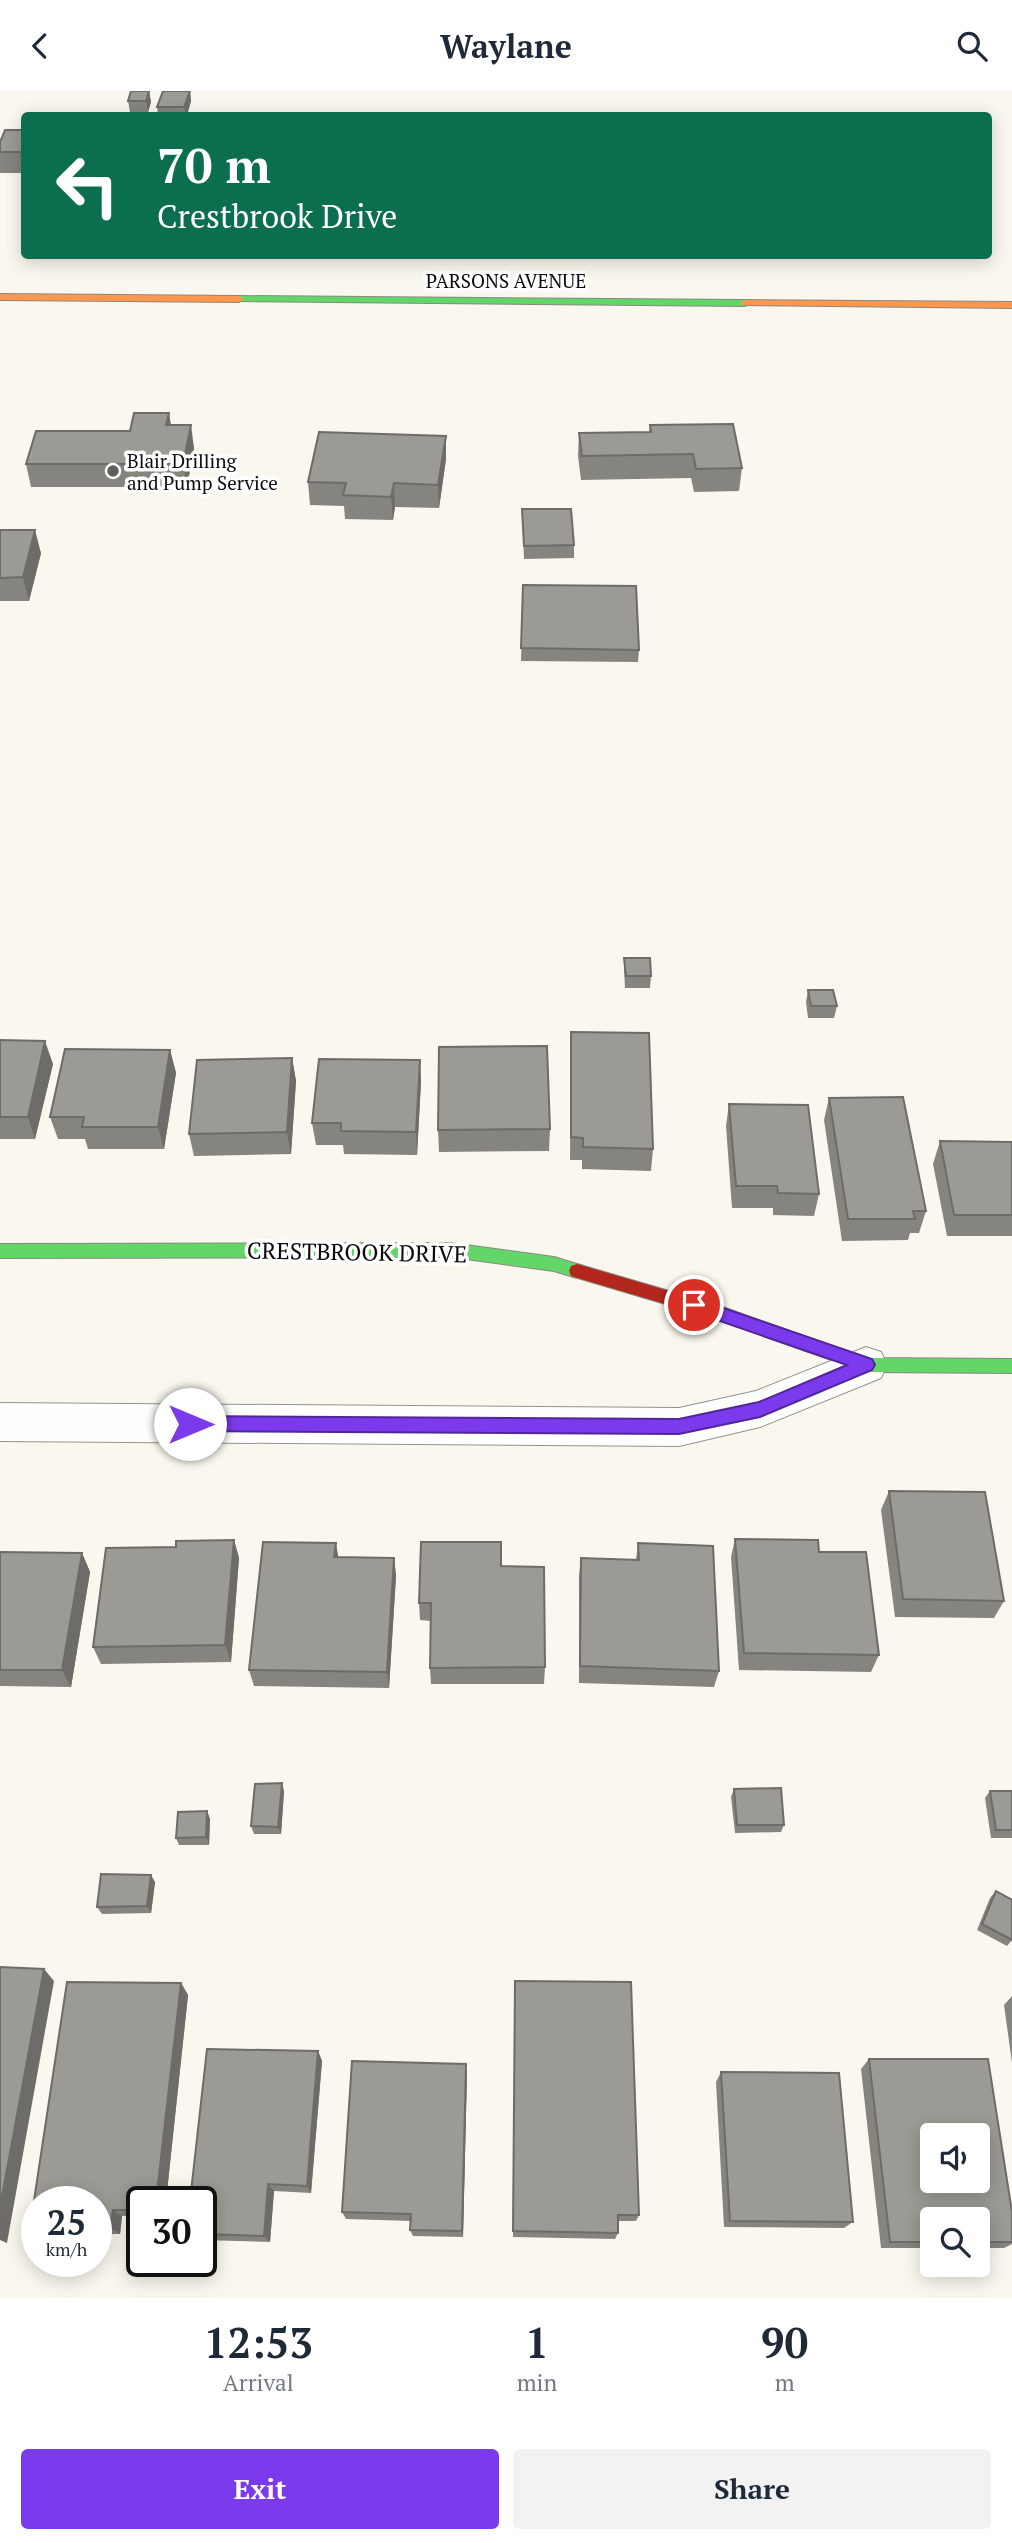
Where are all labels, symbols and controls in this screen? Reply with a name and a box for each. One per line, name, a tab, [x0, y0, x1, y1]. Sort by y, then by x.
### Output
text: Waylane	[440, 25, 572, 67]
icon: back	[21, 27, 59, 65]
icon: search	[953, 27, 991, 65]
text: 70 m	[157, 132, 271, 197]
icon: left	[42, 140, 133, 231]
text: Crestbrook Drive	[157, 195, 397, 237]
street label: PARSONS AVENUE	[426, 268, 586, 293]
place label: Blair Drilling and Pump Service	[127, 448, 278, 495]
marker: Blair Drilling and Pump Service	[105, 463, 121, 479]
street label: CRESTBROOK DRIVE	[247, 1235, 467, 1269]
pin	[664, 1275, 724, 1335]
icon: arrive	[675, 1286, 713, 1324]
position arrow	[153, 1387, 227, 1461]
map controls	[920, 2123, 990, 2277]
button: sound	[920, 2123, 990, 2193]
speed limit sign: 30	[126, 2186, 217, 2277]
text: 25	[47, 2199, 86, 2245]
button: search	[920, 2207, 990, 2277]
text: km/h	[46, 2237, 87, 2261]
text: 12:53	[204, 2314, 313, 2370]
text: 1	[525, 2314, 549, 2370]
text: 90	[761, 2314, 808, 2370]
text: Arrival	[223, 2367, 294, 2398]
text: min	[517, 2367, 557, 2398]
text: m	[775, 2367, 794, 2398]
button: Exit	[21, 2449, 499, 2529]
button: Share	[513, 2449, 991, 2529]

